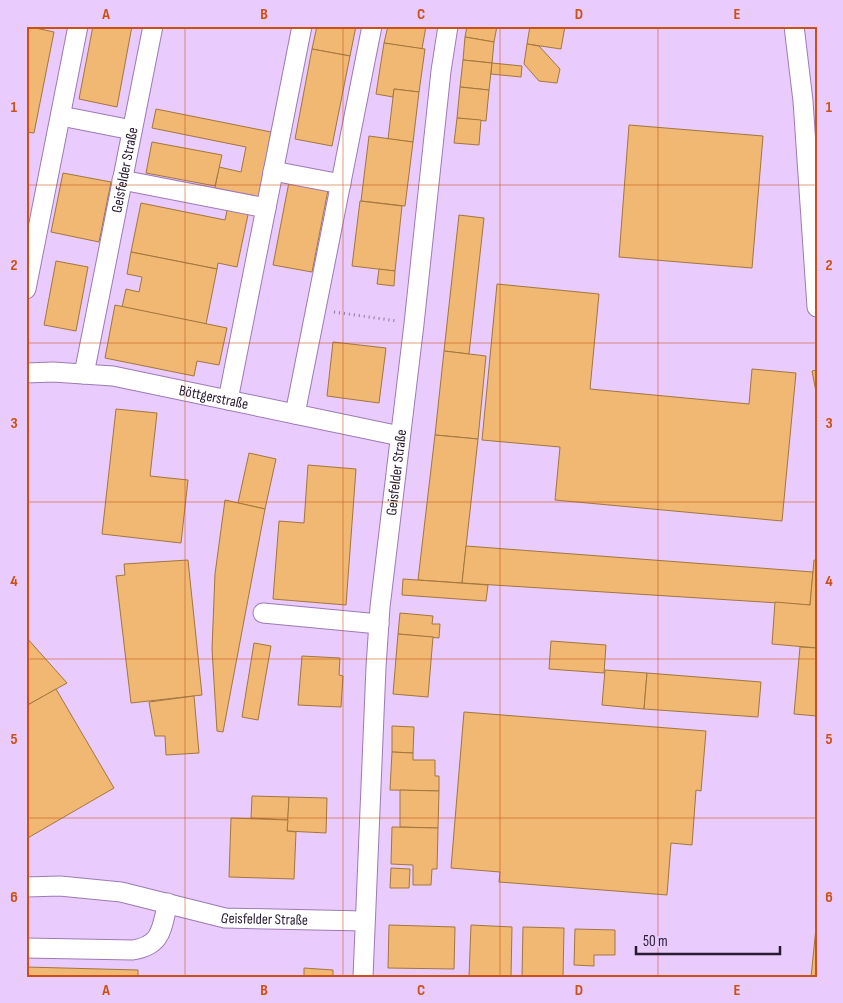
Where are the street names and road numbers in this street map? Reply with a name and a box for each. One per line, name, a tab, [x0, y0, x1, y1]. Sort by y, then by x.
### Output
street label: Geisfelder Straße	[107, 126, 143, 214]
street label: Böttgerstraße	[177, 381, 250, 414]
street label: Geisfelder Straße	[382, 428, 411, 517]
street label: Geisfelder Straße	[219, 908, 308, 930]

